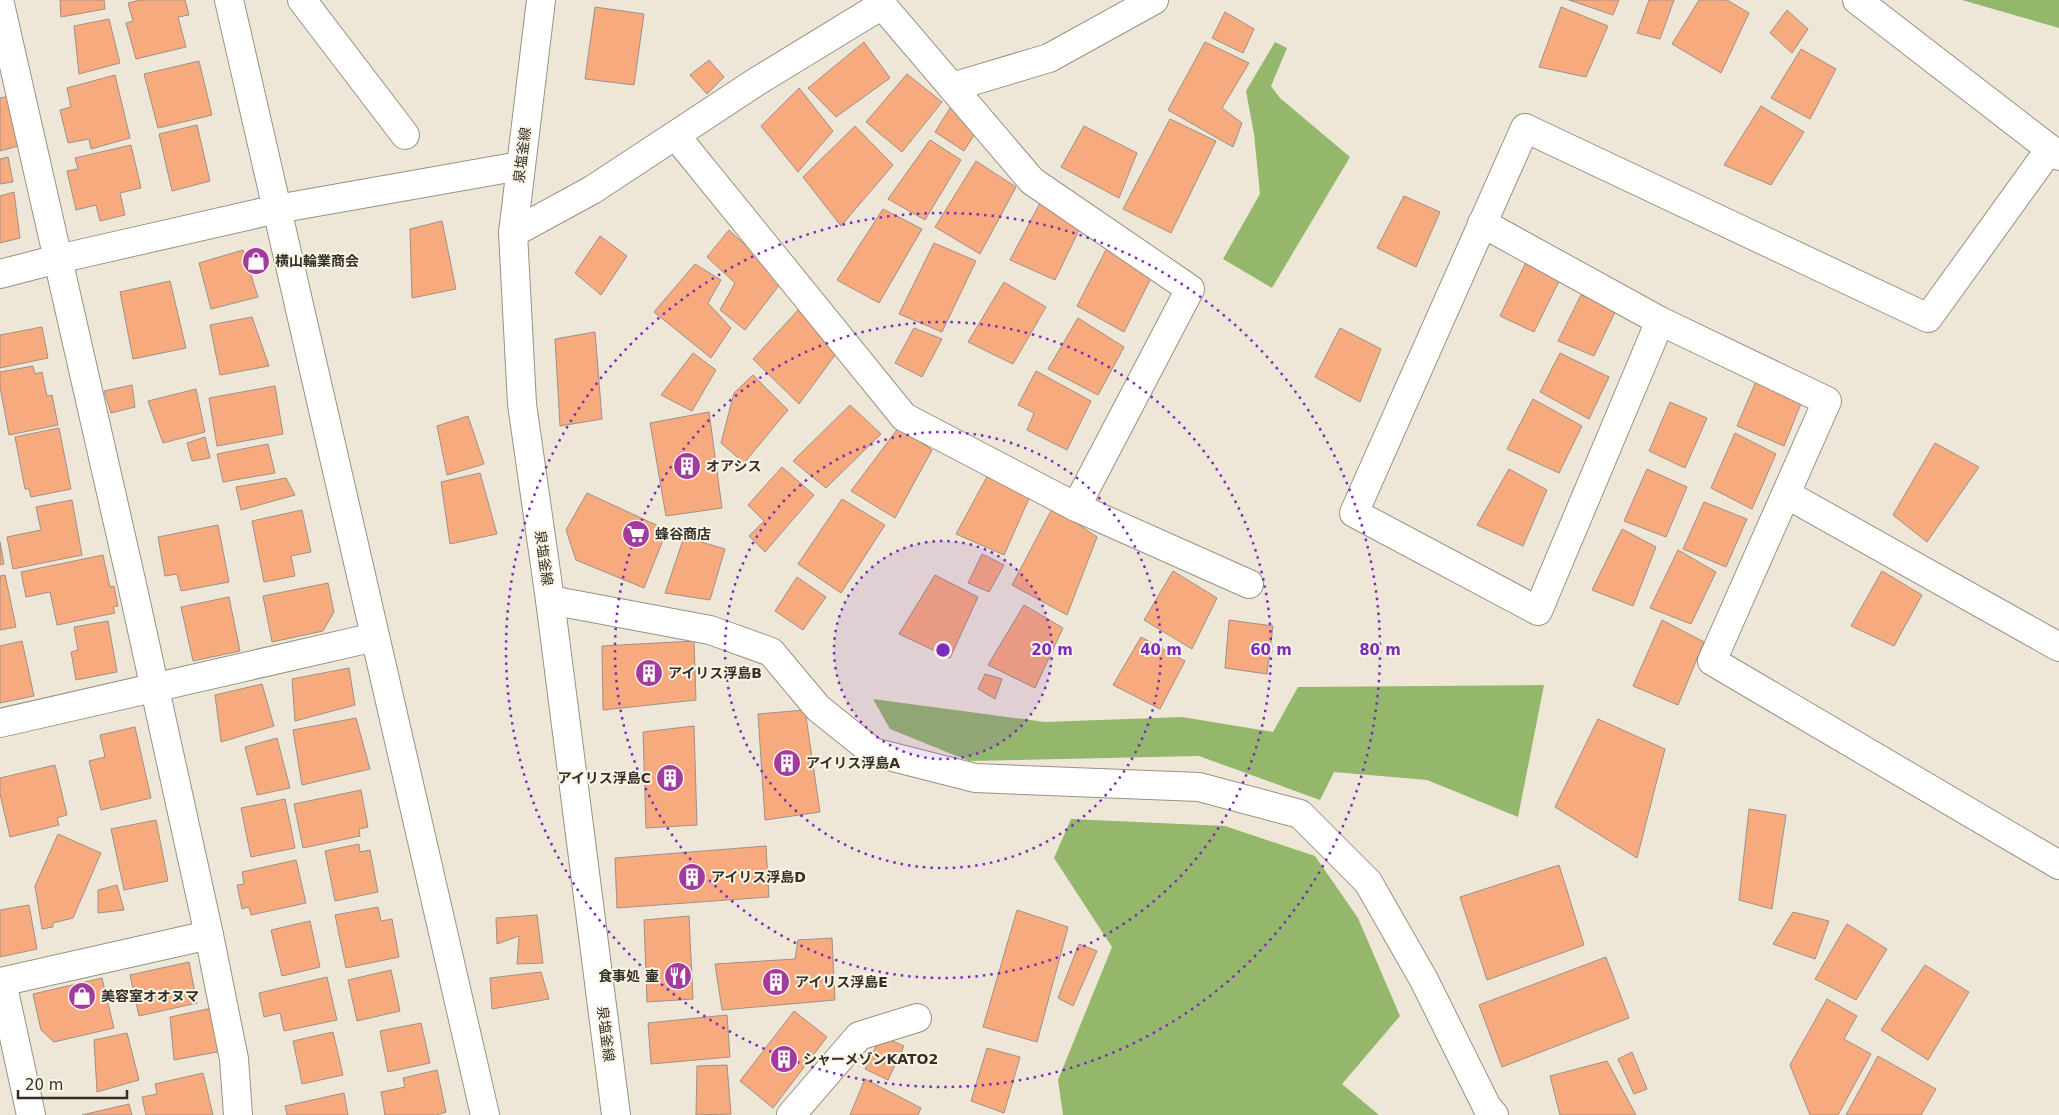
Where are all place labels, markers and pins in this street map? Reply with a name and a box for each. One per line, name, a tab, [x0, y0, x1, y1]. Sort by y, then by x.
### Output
shop icon: 横山輪業商会	[241, 246, 271, 276]
place label: 横山輪業商会	[275, 253, 359, 269]
building icon: オアシス	[672, 451, 702, 481]
place label: オアシス	[706, 458, 761, 474]
supermarket icon: 蜂谷商店	[621, 519, 651, 549]
place label: 蜂谷商店	[655, 526, 711, 542]
centre of rings	[934, 641, 952, 659]
building icon: アイリス浮島B	[634, 658, 664, 688]
place label: アイリス浮島B	[668, 665, 762, 681]
building icon: アイリス浮島A	[772, 748, 802, 778]
place label: アイリス浮島A	[806, 755, 900, 771]
building icon: アイリス浮島C	[655, 763, 685, 793]
place label: アイリス浮島C	[557, 770, 651, 786]
building icon: アイリス浮島D	[677, 862, 707, 892]
place label: アイリス浮島D	[711, 869, 806, 885]
restaurant icon: 食事処 壷	[663, 961, 693, 991]
building icon: アイリス浮島E	[761, 967, 791, 997]
place label: 食事処 壷	[598, 968, 659, 984]
place label: アイリス浮島E	[795, 974, 888, 990]
shop icon: 美容室オオヌマ	[67, 981, 97, 1011]
place label: 美容室オオヌマ	[101, 988, 199, 1004]
building icon: シャーメゾンKATO2	[769, 1044, 799, 1074]
place label: シャーメゾンKATO2	[803, 1051, 938, 1067]

